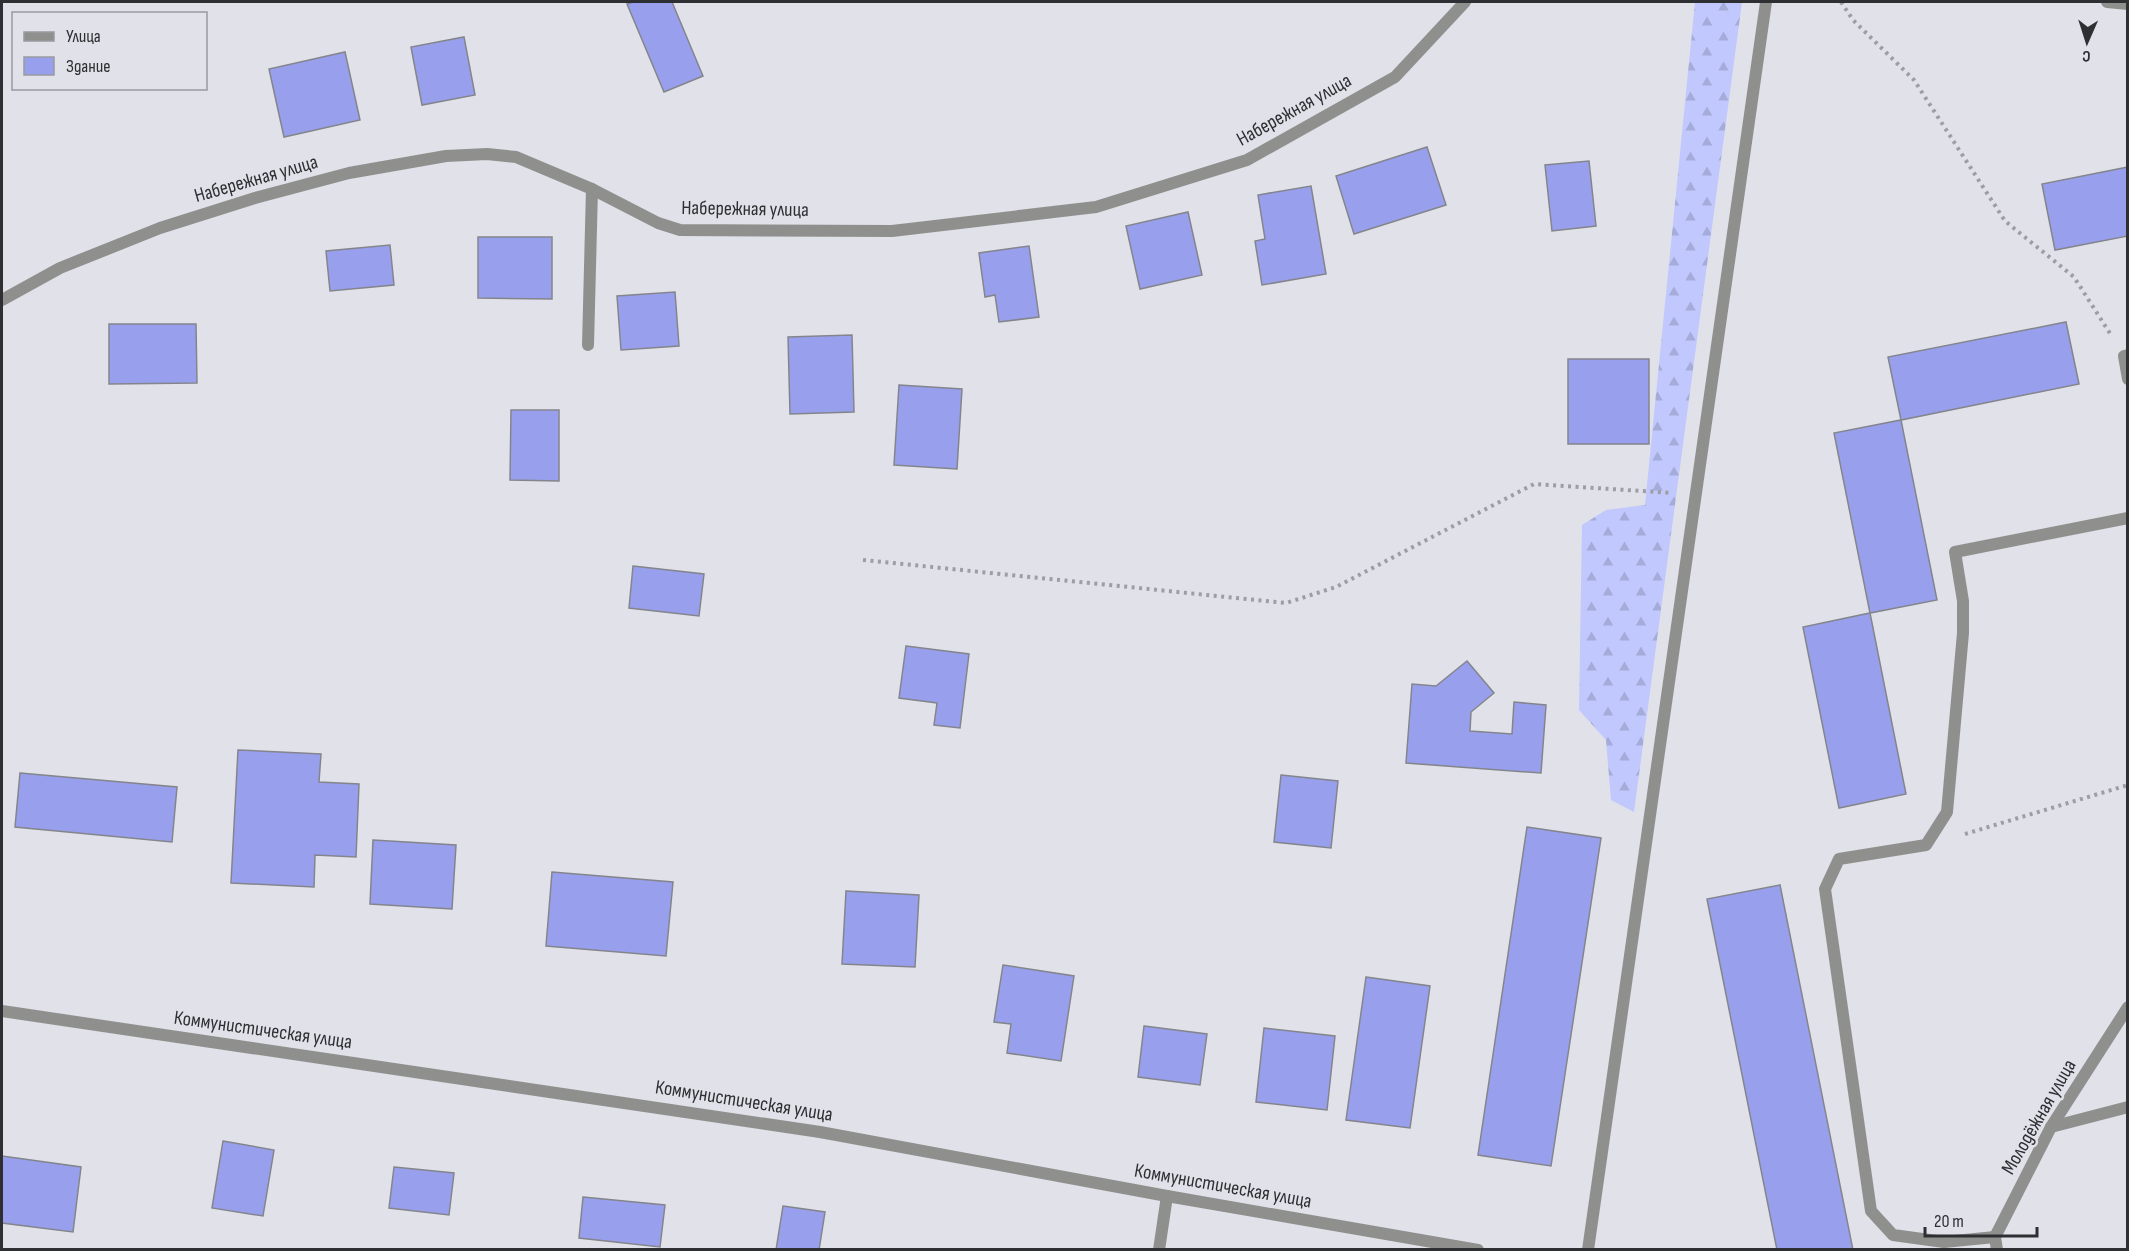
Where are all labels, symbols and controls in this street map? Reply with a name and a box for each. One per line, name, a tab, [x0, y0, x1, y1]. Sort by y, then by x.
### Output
legend	[12, 12, 207, 90]
north arrow	[2057, 12, 2117, 72]
text: Улица	[66, 26, 101, 47]
text: С	[2082, 46, 2091, 65]
text: Здание	[66, 56, 111, 77]
street label: Набережная улица	[1232, 69, 1356, 151]
street label: Набережная улица	[191, 150, 321, 208]
street label: Набережная улица	[681, 196, 809, 222]
street label: Коммунистическая улица	[172, 1006, 354, 1054]
street label: Молодёжная улица	[1996, 1055, 2082, 1179]
street label: Коммунистическая улица	[654, 1075, 834, 1127]
street label: Коммунистическая улица	[1133, 1159, 1313, 1213]
scale bar	[1925, 1200, 2038, 1238]
text: 20 m	[1934, 1211, 1964, 1232]

